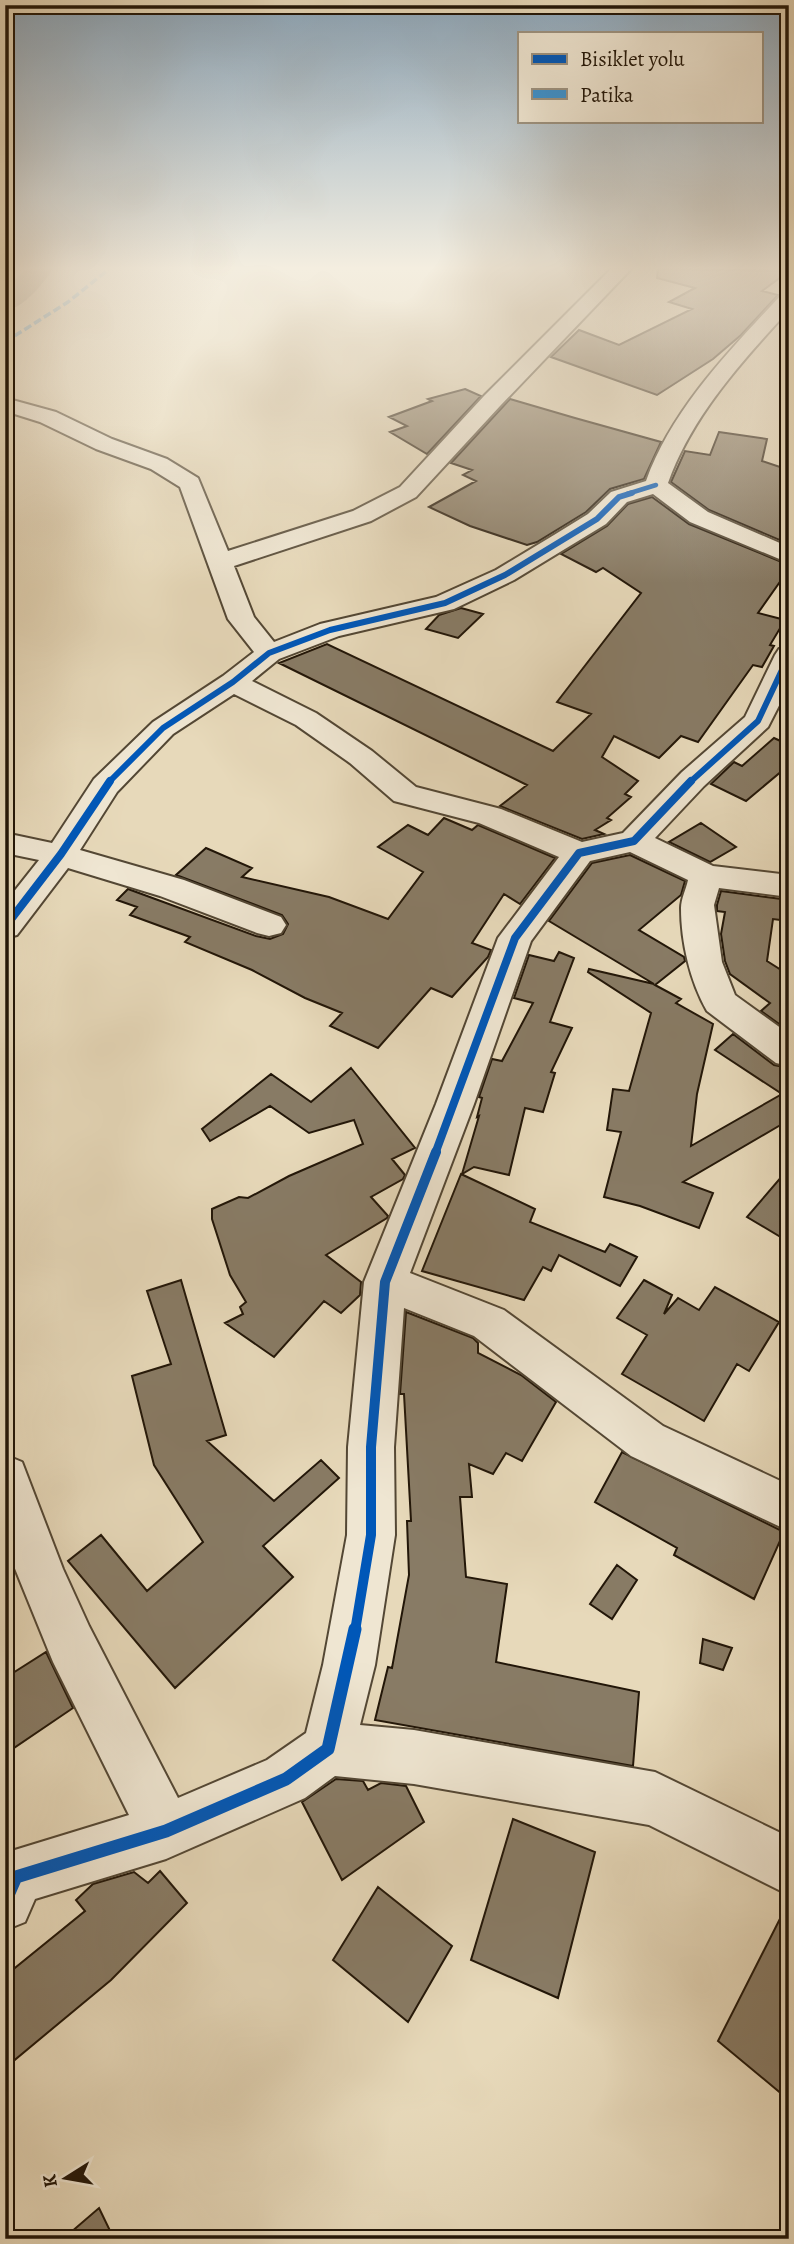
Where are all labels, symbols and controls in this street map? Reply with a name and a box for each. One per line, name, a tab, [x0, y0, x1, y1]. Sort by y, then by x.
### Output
legend	[518, 32, 762, 122]
text: Bisiklet yolu	[580, 45, 685, 73]
text: Patika	[580, 81, 634, 109]
north arrow	[32, 2142, 102, 2212]
text: K	[36, 2172, 64, 2190]

